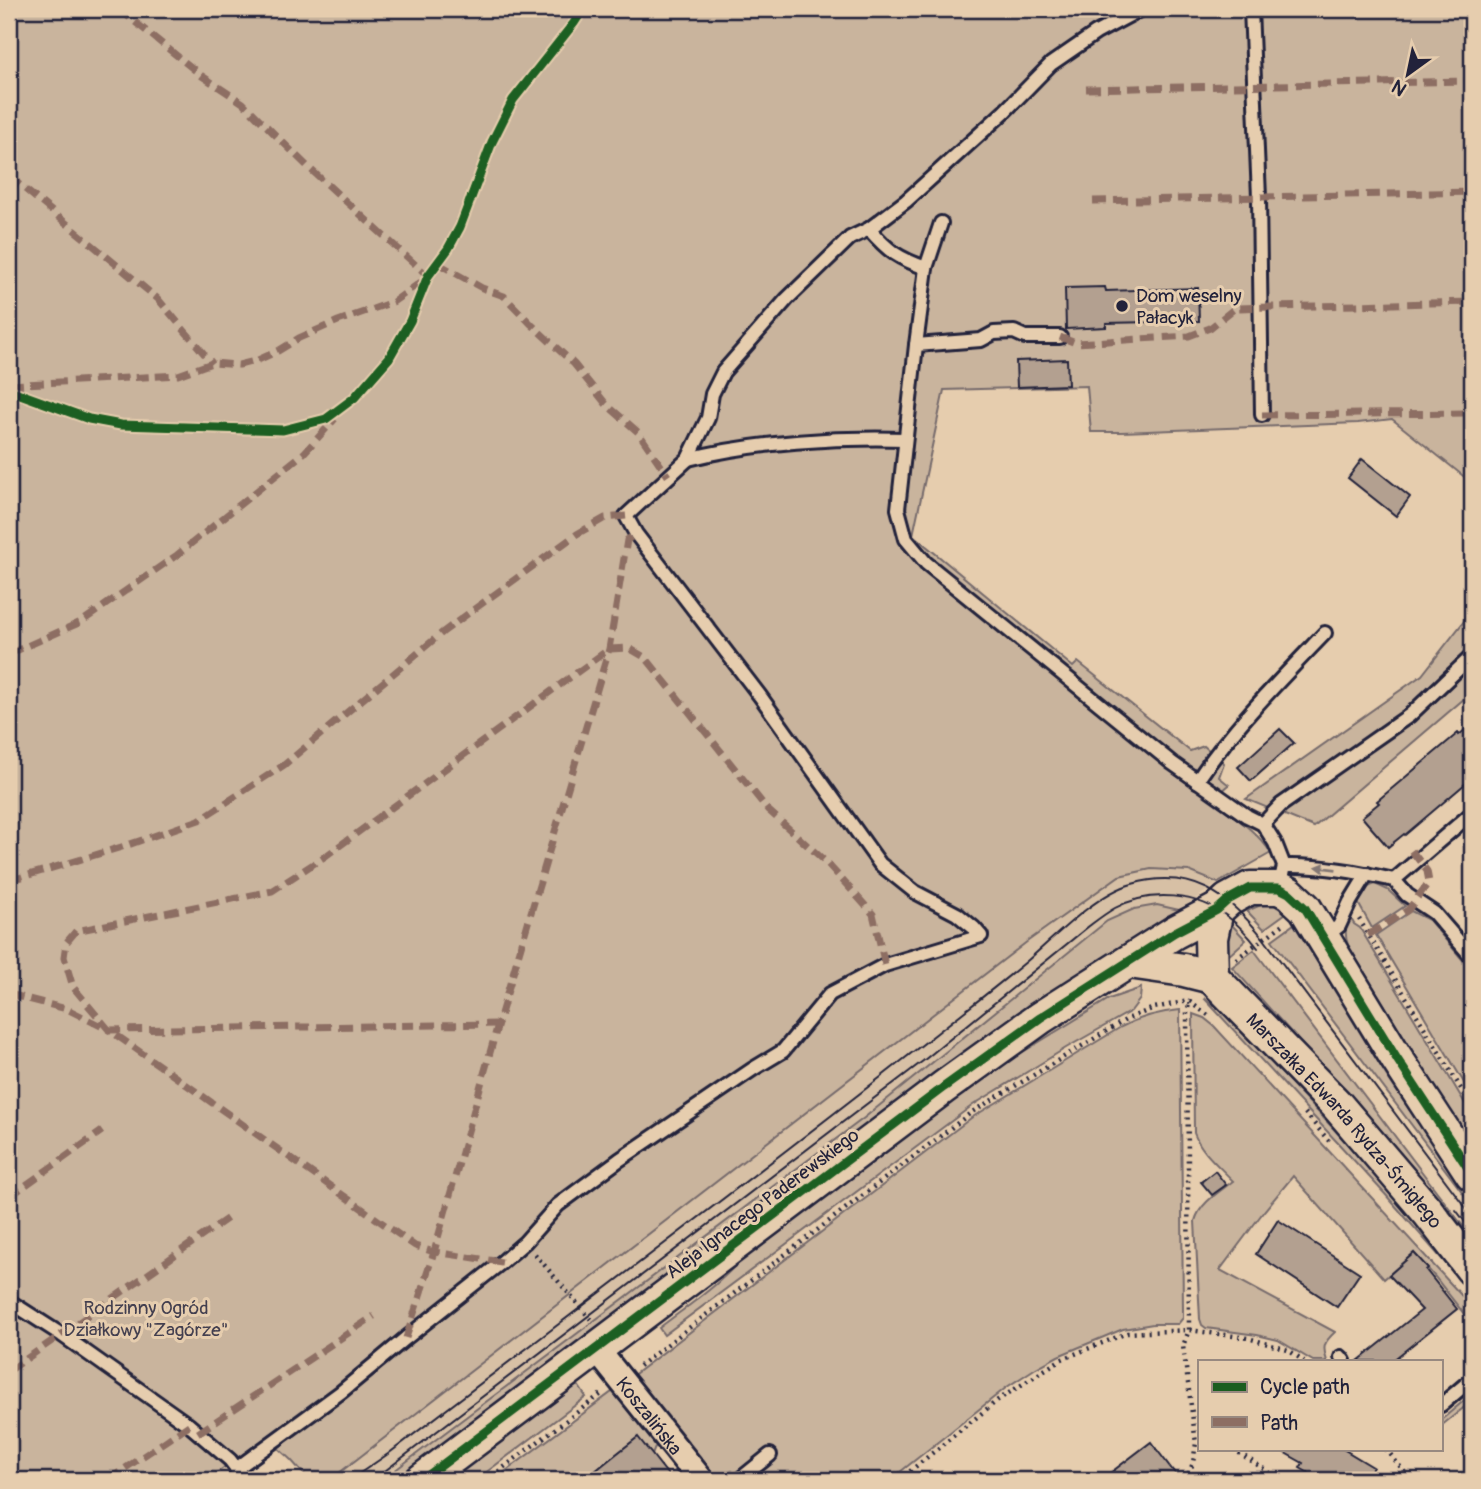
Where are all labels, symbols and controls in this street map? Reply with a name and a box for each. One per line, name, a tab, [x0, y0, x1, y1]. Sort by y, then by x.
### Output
north arrow	[1372, 38, 1442, 108]
text: N	[1387, 74, 1411, 101]
place label: Dom weselny Pałacyk	[1136, 284, 1242, 330]
marker: Dom weselny Pałacyk	[1114, 298, 1130, 314]
one-way arrow	[1314, 862, 1336, 873]
street label: Marszałka Edwarda Rydza-Śmigłego	[1241, 1008, 1447, 1234]
street label: Aleja Ignacego Paderewskiego	[661, 1123, 864, 1284]
park label: Rodzinny Ogród Działkowy "Zagórze"	[64, 1296, 228, 1342]
legend	[1198, 1360, 1442, 1450]
street label: Koszalińska	[610, 1372, 687, 1460]
text: Cycle path	[1260, 1374, 1350, 1401]
text: Path	[1260, 1410, 1298, 1437]

